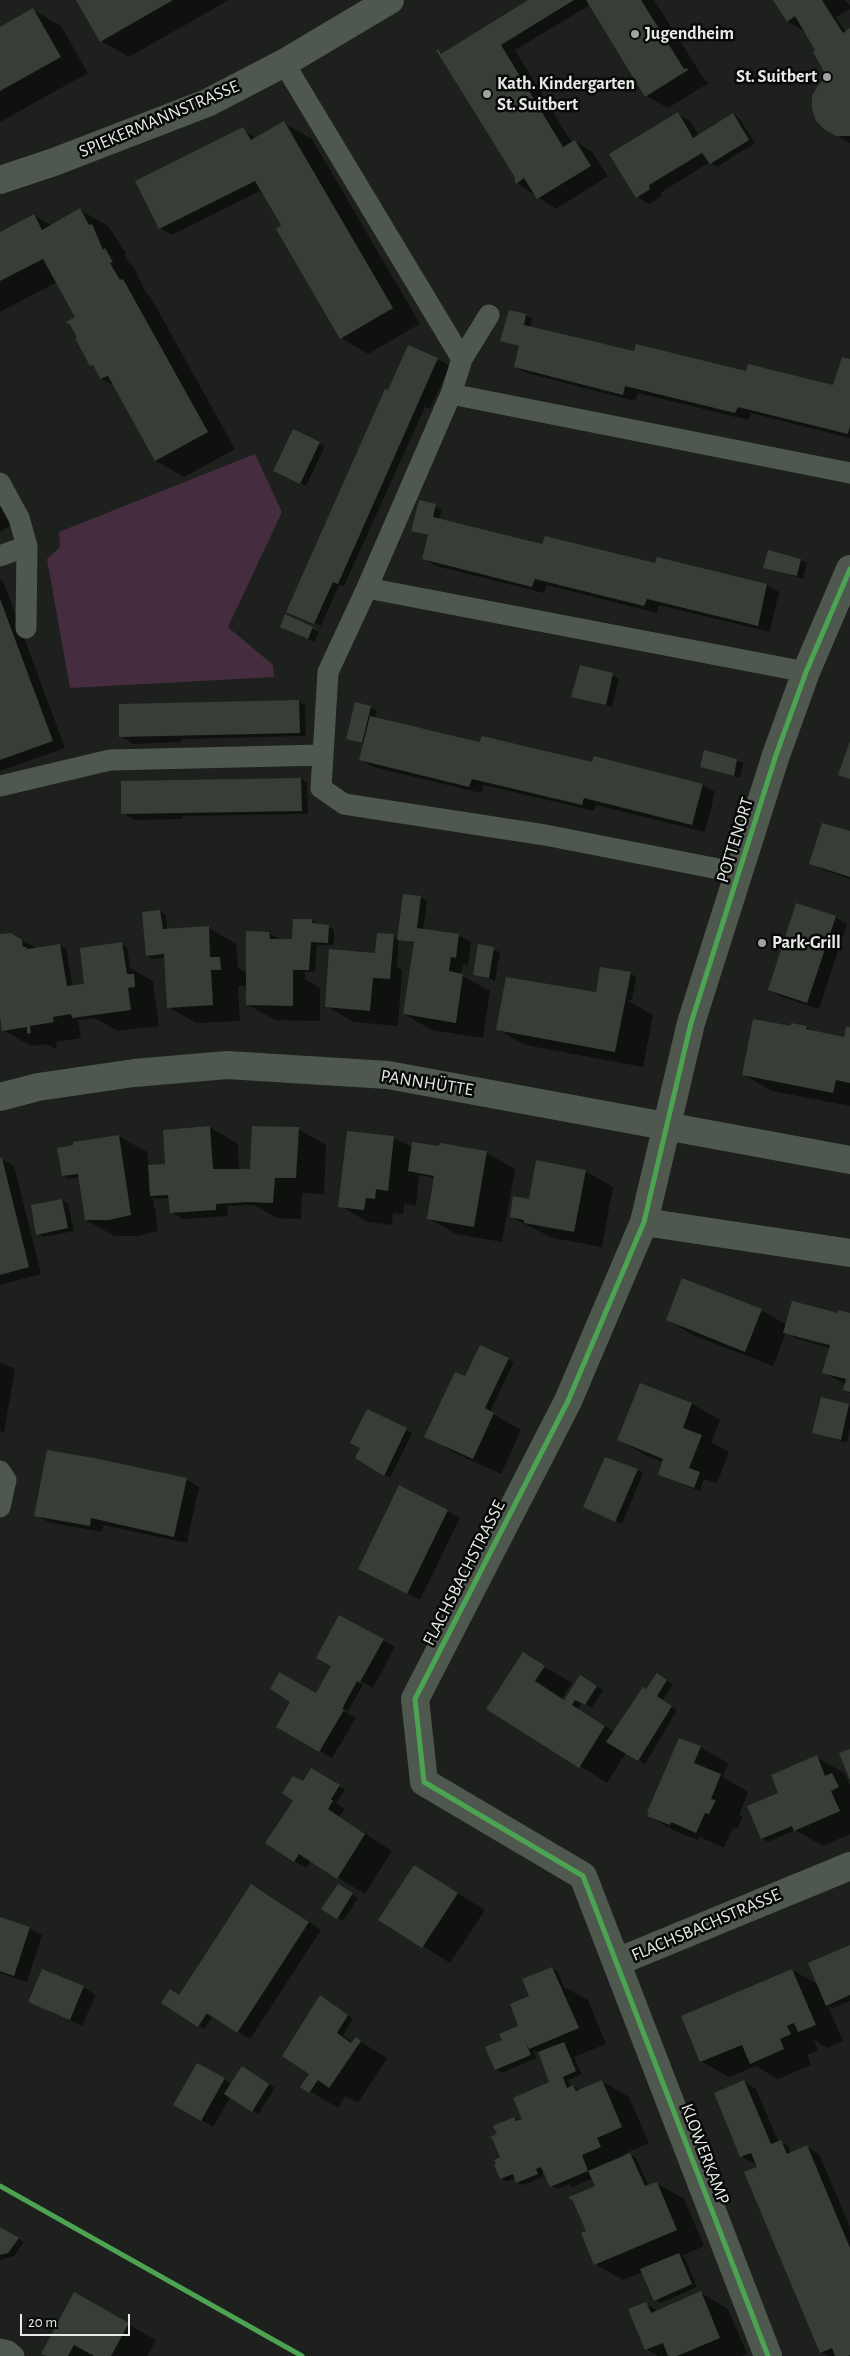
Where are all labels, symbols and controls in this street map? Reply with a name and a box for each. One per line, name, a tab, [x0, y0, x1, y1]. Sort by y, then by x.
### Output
place label: Jugendheim	[645, 23, 734, 45]
marker: Jugendheim	[629, 28, 641, 40]
place label: St. Suitbert	[736, 66, 817, 88]
marker: St. Suitbert	[821, 71, 833, 83]
place label: Kath. Kindergarten St. Suitbert	[497, 73, 635, 116]
street label: SPIEKERMANNSTRASSE	[76, 75, 242, 163]
marker: Kath. Kindergarten St. Suitbert	[481, 88, 493, 100]
street label: POTTENORT	[712, 795, 758, 885]
place label: Park-Grill	[772, 932, 841, 954]
marker: Park-Grill	[756, 937, 768, 949]
street label: PANNHÜTTE	[379, 1065, 475, 1101]
street label: FLACHSBACHSTRASSE	[418, 1497, 510, 1649]
street label: FLACHSBACHSTRASSE	[628, 1884, 784, 1966]
street label: KLOWERKAMP	[676, 2100, 734, 2208]
scale bar	[22, 2304, 132, 2336]
text: 20 m	[28, 2315, 57, 2330]

